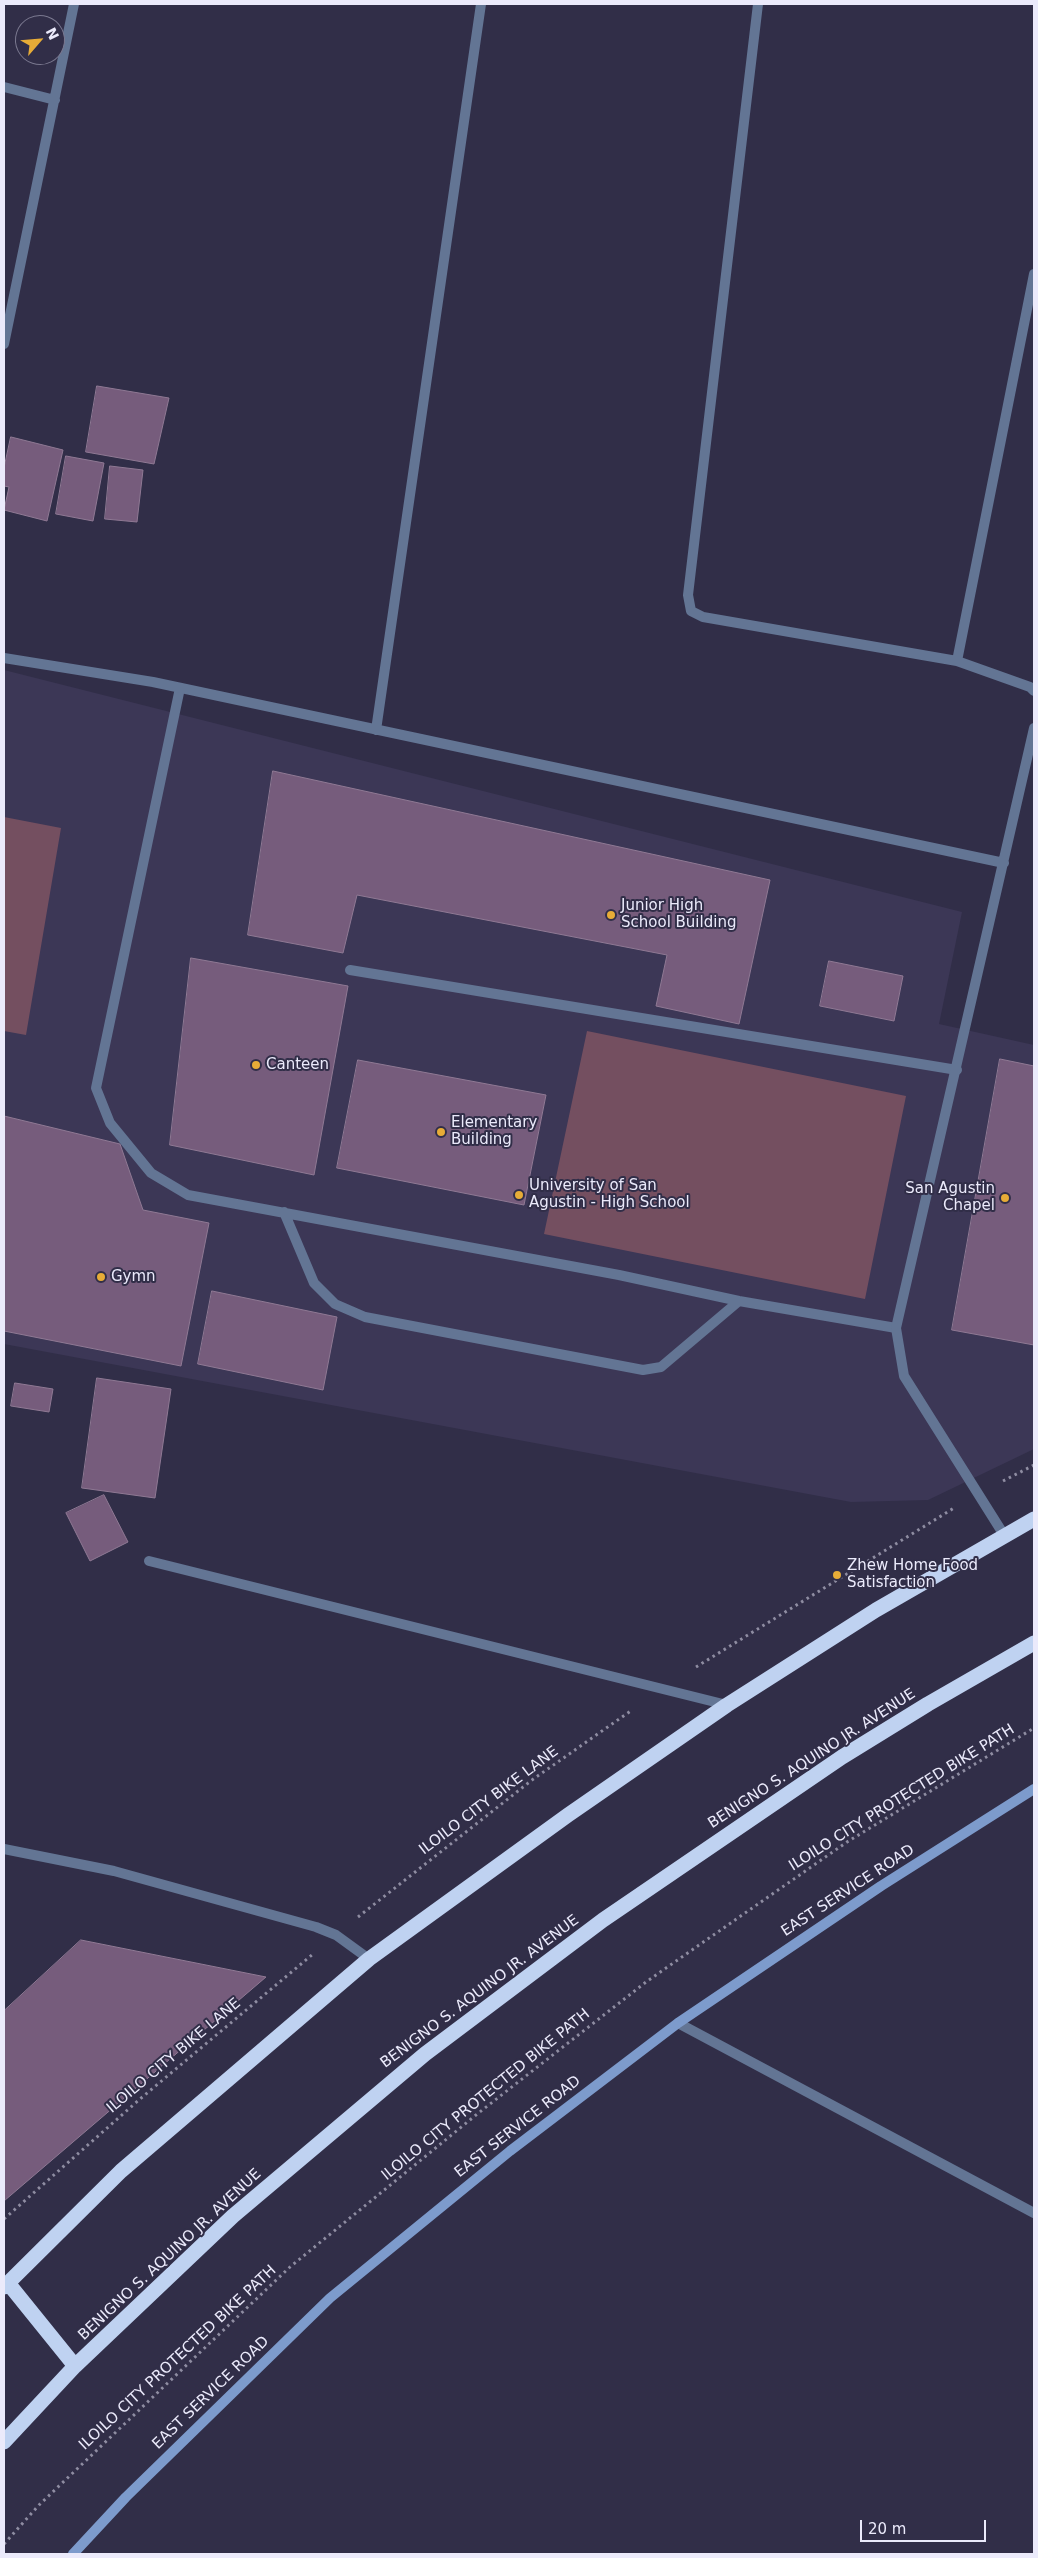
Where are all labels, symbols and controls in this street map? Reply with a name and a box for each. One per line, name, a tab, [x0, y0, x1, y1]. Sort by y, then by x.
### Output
north arrow	[15, 15, 65, 65]
text: N	[43, 25, 62, 42]
place label: Junior High School Building	[621, 897, 736, 932]
marker: Junior High School Building	[605, 909, 617, 921]
place label: Canteen	[266, 1056, 329, 1074]
marker: Canteen	[250, 1059, 262, 1071]
place label: Elementary Building	[451, 1114, 537, 1149]
marker: Elementary Building	[435, 1126, 447, 1138]
place label: University of San Agustin - High School	[529, 1177, 690, 1212]
place label: San Agustin Chapel	[905, 1180, 995, 1215]
marker: University of San Agustin - High School	[513, 1189, 525, 1201]
marker: San Agustin Chapel	[999, 1192, 1011, 1204]
place label: Gymn	[111, 1268, 156, 1286]
marker: Gymn	[95, 1271, 107, 1283]
place label: Zhew Home Food Satisfaction	[847, 1557, 978, 1592]
marker: Zhew Home Food Satisfaction	[831, 1569, 843, 1581]
street label: BENIGNO S. AQUINO JR. AVENUE	[705, 1685, 919, 1833]
street label: ILOILO CITY PROTECTED BIKE PATH	[786, 1721, 1018, 1875]
street label: ILOILO CITY BIKE LANE	[416, 1743, 562, 1859]
street label: EAST SERVICE ROAD	[778, 1841, 918, 1941]
street label: BENIGNO S. AQUINO JR. AVENUE	[377, 1912, 583, 2072]
street label: ILOILO CITY BIKE LANE	[103, 1995, 245, 2117]
street label: ILOILO CITY PROTECTED BIKE PATH	[378, 2005, 594, 2185]
street label: EAST SERVICE ROAD	[451, 2072, 585, 2182]
street label: BENIGNO S. AQUINO JR. AVENUE	[75, 2165, 265, 2345]
street label: ILOILO CITY PROTECTED BIKE PATH	[76, 2262, 280, 2454]
street label: EAST SERVICE ROAD	[149, 2333, 273, 2453]
scale bar	[863, 2510, 989, 2542]
text: 20 m	[868, 2520, 906, 2538]

